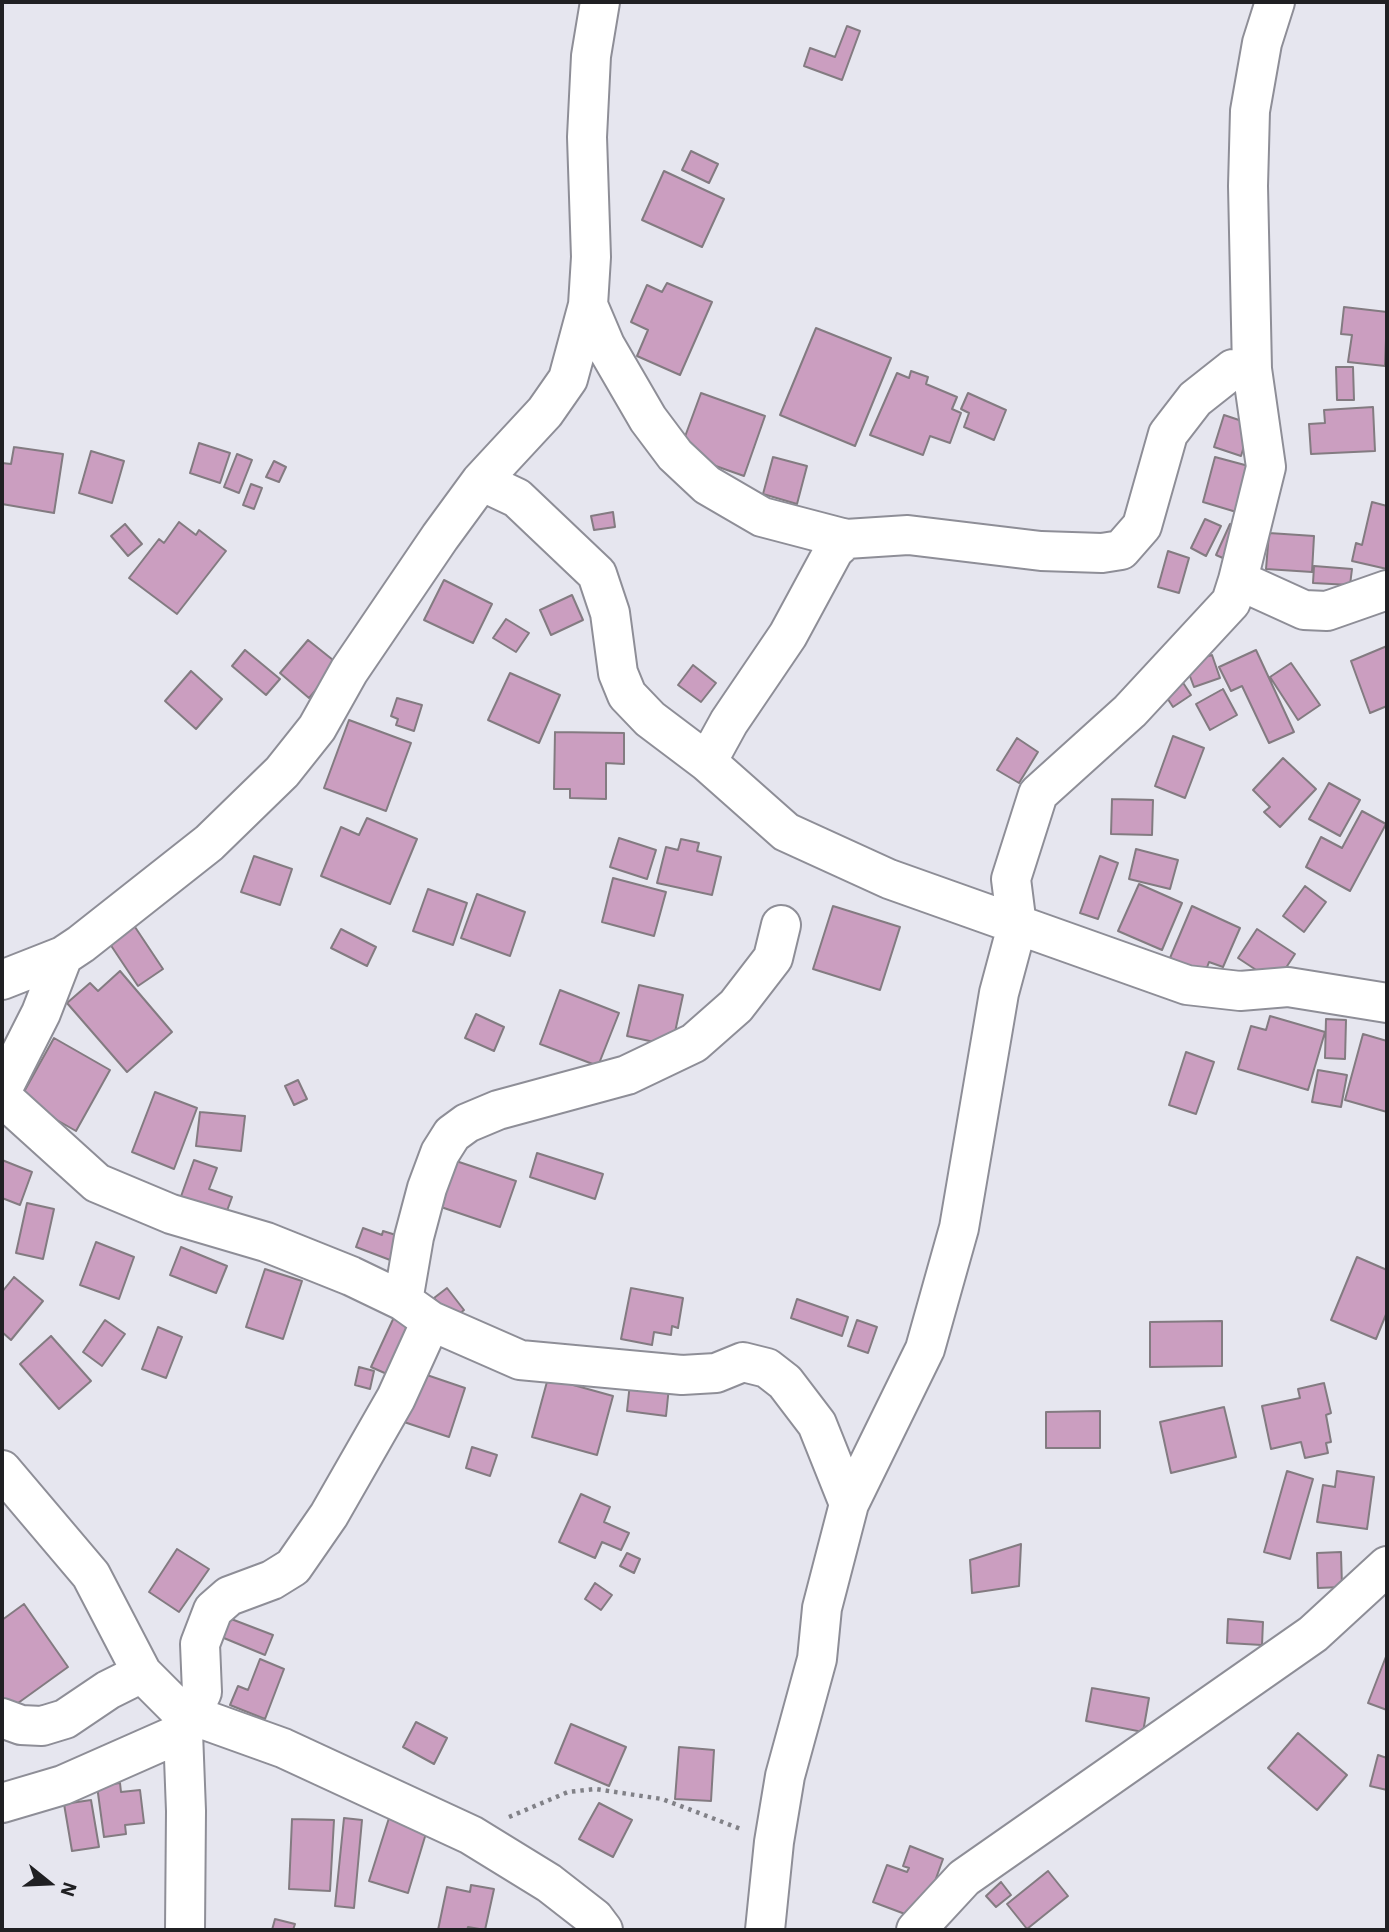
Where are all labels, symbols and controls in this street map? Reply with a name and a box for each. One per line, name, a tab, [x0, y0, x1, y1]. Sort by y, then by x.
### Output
north arrow	[14, 1848, 84, 1918]
text: N	[55, 1879, 83, 1900]

